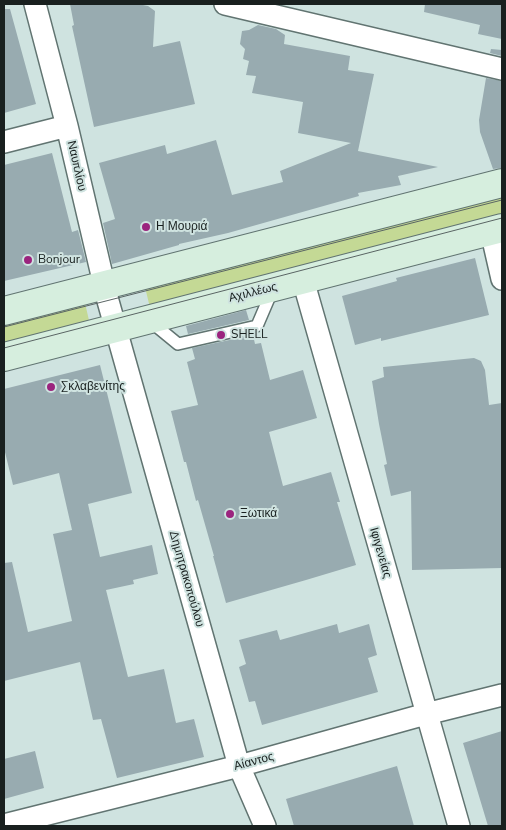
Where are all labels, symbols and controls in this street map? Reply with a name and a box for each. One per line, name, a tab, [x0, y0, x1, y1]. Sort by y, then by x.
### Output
street label: Ναυπλίου	[63, 139, 89, 193]
place label: Η Μουριά	[156, 220, 207, 234]
marker: Η Μουριά	[140, 221, 152, 233]
place label: Bonjour	[38, 253, 80, 267]
marker: Bonjour	[22, 254, 34, 266]
street label: Αχιλλέως	[227, 280, 279, 306]
place label: SHELL	[231, 328, 268, 342]
marker: SHELL	[215, 329, 227, 341]
place label: Σκλαβενίτης	[61, 380, 125, 394]
marker: Σκλαβενίτης	[45, 381, 57, 393]
place label: Ξωτικά	[240, 507, 277, 521]
marker: Ξωτικά	[224, 508, 236, 520]
street label: Ιφιγενείας	[366, 526, 394, 580]
street label: Δημητρακοπούλου	[165, 529, 207, 629]
street label: Αίαντος	[233, 750, 275, 774]

